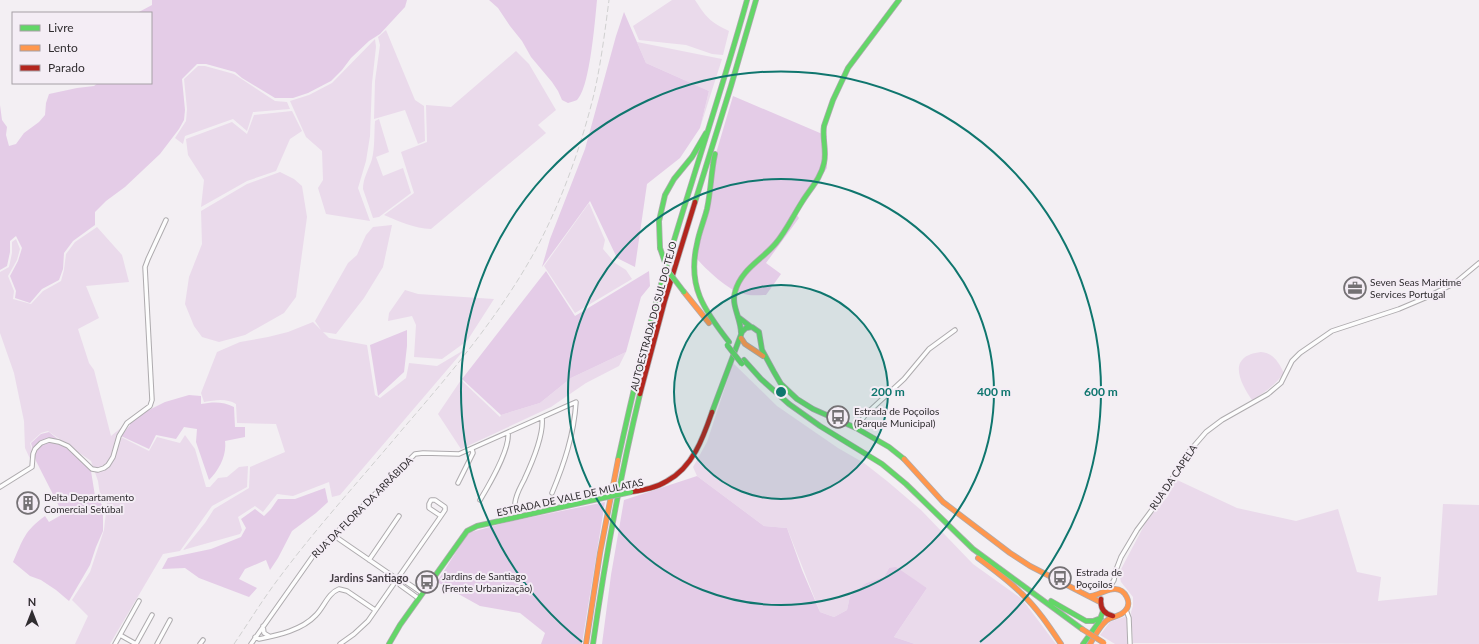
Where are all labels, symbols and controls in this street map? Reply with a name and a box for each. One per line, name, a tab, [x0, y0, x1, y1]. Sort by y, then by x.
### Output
legend	[12, 12, 152, 84]
text: Livre	[48, 20, 74, 35]
text: Lento	[48, 40, 78, 55]
text: Parado	[48, 60, 85, 75]
street label: AUTOESTRADA DO SUL DO TEJO	[627, 240, 679, 392]
office icon: Seven Seas Maritime Services Portugal	[1342, 275, 1368, 301]
place label: Seven Seas Maritime Services Portugal	[1370, 276, 1461, 300]
text: 200 m	[871, 384, 905, 399]
text: 400 m	[977, 384, 1011, 399]
text: 600 m	[1084, 384, 1118, 399]
centre of rings	[774, 385, 788, 399]
bus stop icon: Estrada de Poçoilos (Parque Municipal)	[825, 404, 851, 430]
place label: Estrada de Poçoilos (Parque Municipal)	[854, 405, 939, 429]
street label: RUA DA CAPELA	[1147, 442, 1199, 512]
street label: RUA DA FLORA DA ARRÁBIDA	[309, 454, 415, 560]
street label: ESTRADA DE VALE DE MULATAS	[495, 476, 645, 518]
building icon: Delta Departamento Comercial Setúbal	[15, 490, 41, 516]
place label: Delta Departamento Comercial Setúbal	[44, 491, 134, 515]
bus stop icon: Estrada de Poçoilos	[1047, 565, 1073, 591]
place label: Estrada de Poçoilos	[1076, 566, 1122, 590]
bus stop icon: Jardins de Santiago (Frente Urbanização)	[414, 569, 440, 595]
place label: Jardins de Santiago (Frente Urbanização)	[442, 570, 533, 594]
district label: Jardins Santiago	[329, 571, 409, 584]
north arrow	[12, 592, 52, 632]
text: N	[28, 595, 36, 608]

